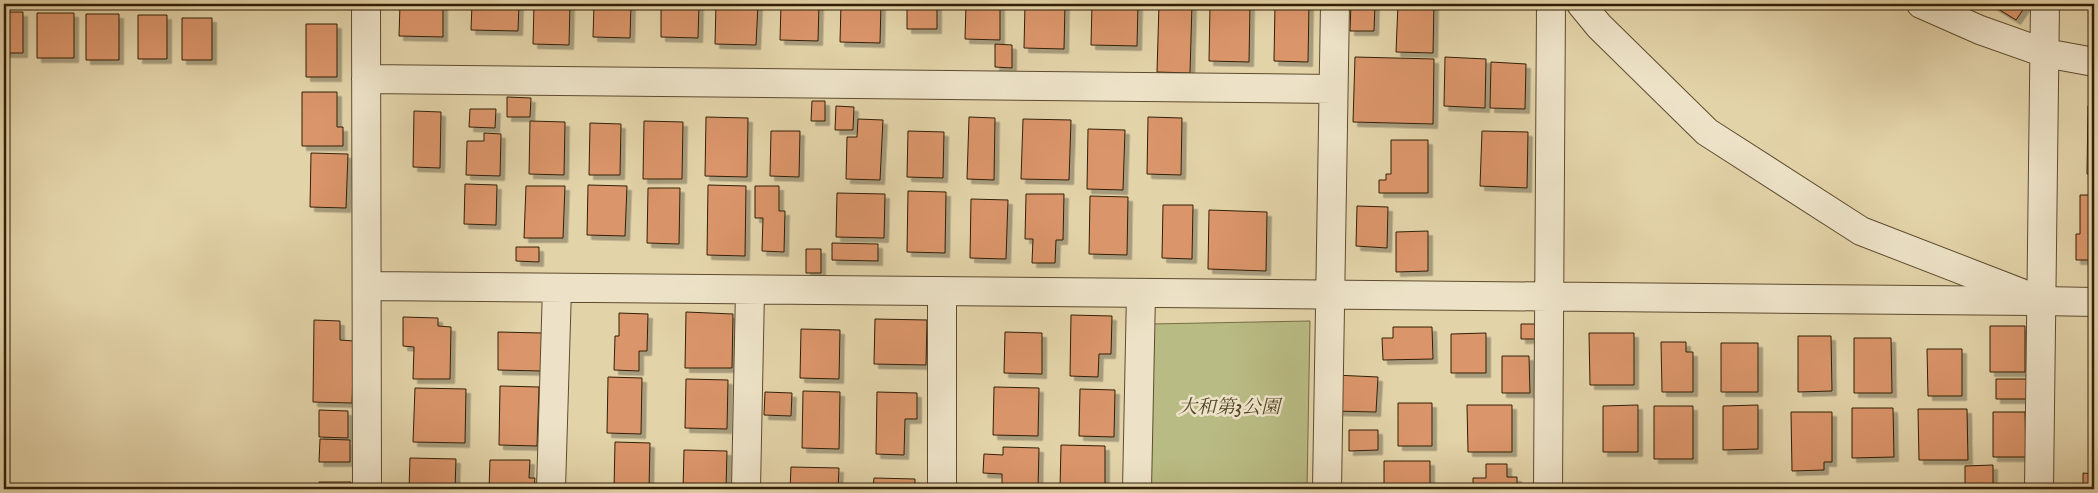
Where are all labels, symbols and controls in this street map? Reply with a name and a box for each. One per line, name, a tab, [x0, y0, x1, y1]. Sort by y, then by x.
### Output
park label: 大和第3公園	[1178, 396, 1283, 419]

